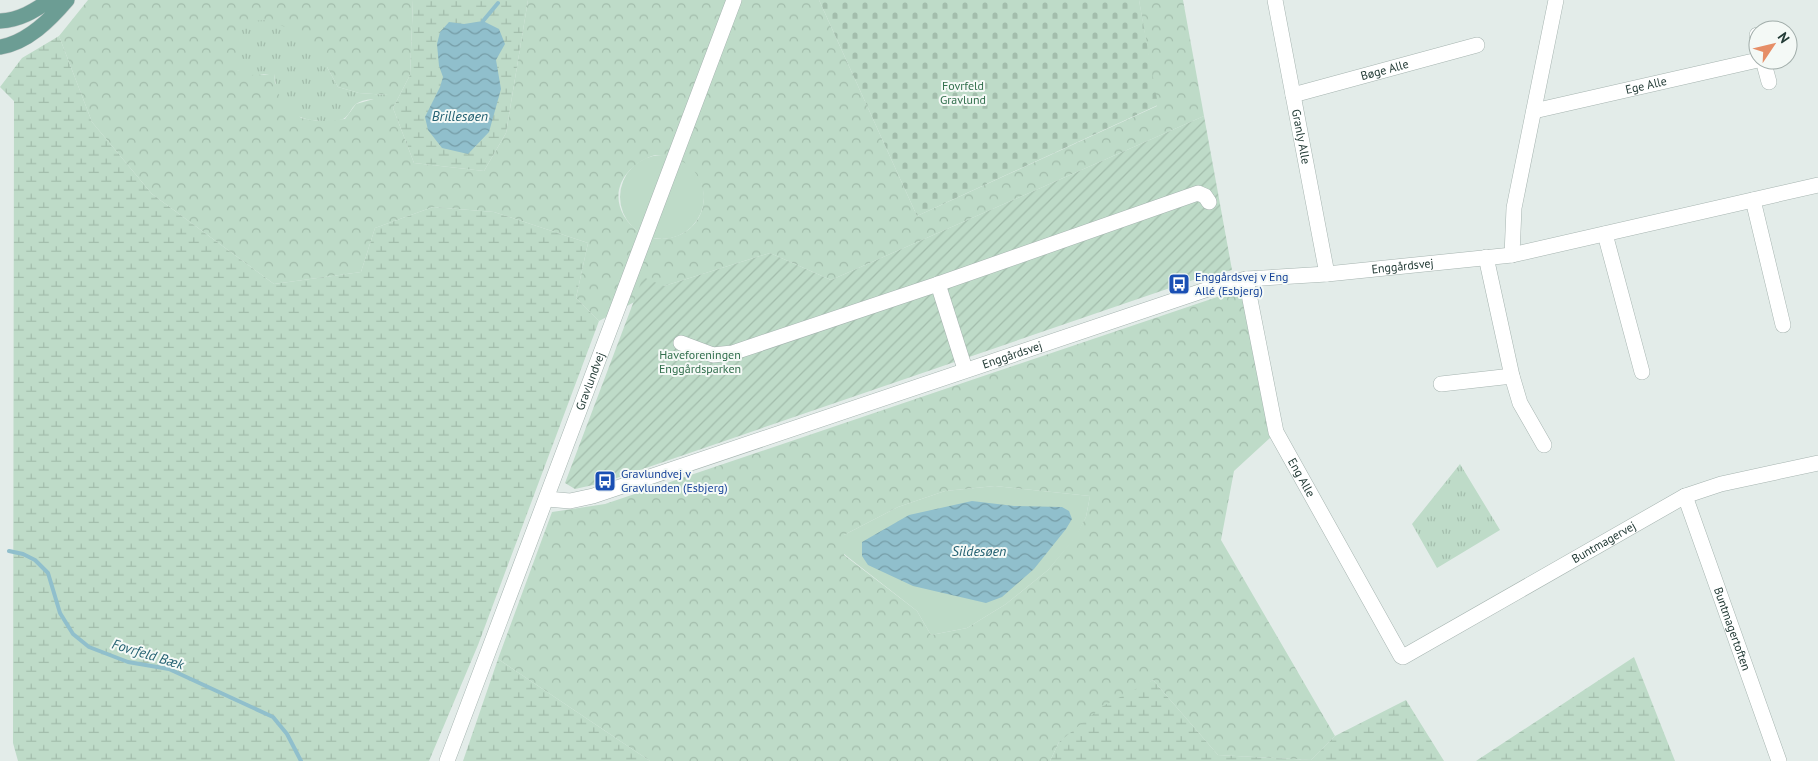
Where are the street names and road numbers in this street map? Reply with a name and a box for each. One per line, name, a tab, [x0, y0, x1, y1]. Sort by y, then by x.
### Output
street label: Bøge Alle	[1359, 56, 1410, 83]
street label: Ege Alle	[1624, 73, 1668, 97]
street label: Granly Alle	[1289, 108, 1314, 165]
street label: Enggårdsvej	[1371, 255, 1434, 276]
street label: Enggårdsvej	[980, 337, 1044, 372]
street label: Gravlundvej	[572, 350, 608, 412]
street label: Eng Alle	[1285, 455, 1319, 499]
street label: Buntmagervej	[1569, 518, 1638, 566]
street label: Buntmagertoften	[1711, 585, 1754, 672]

